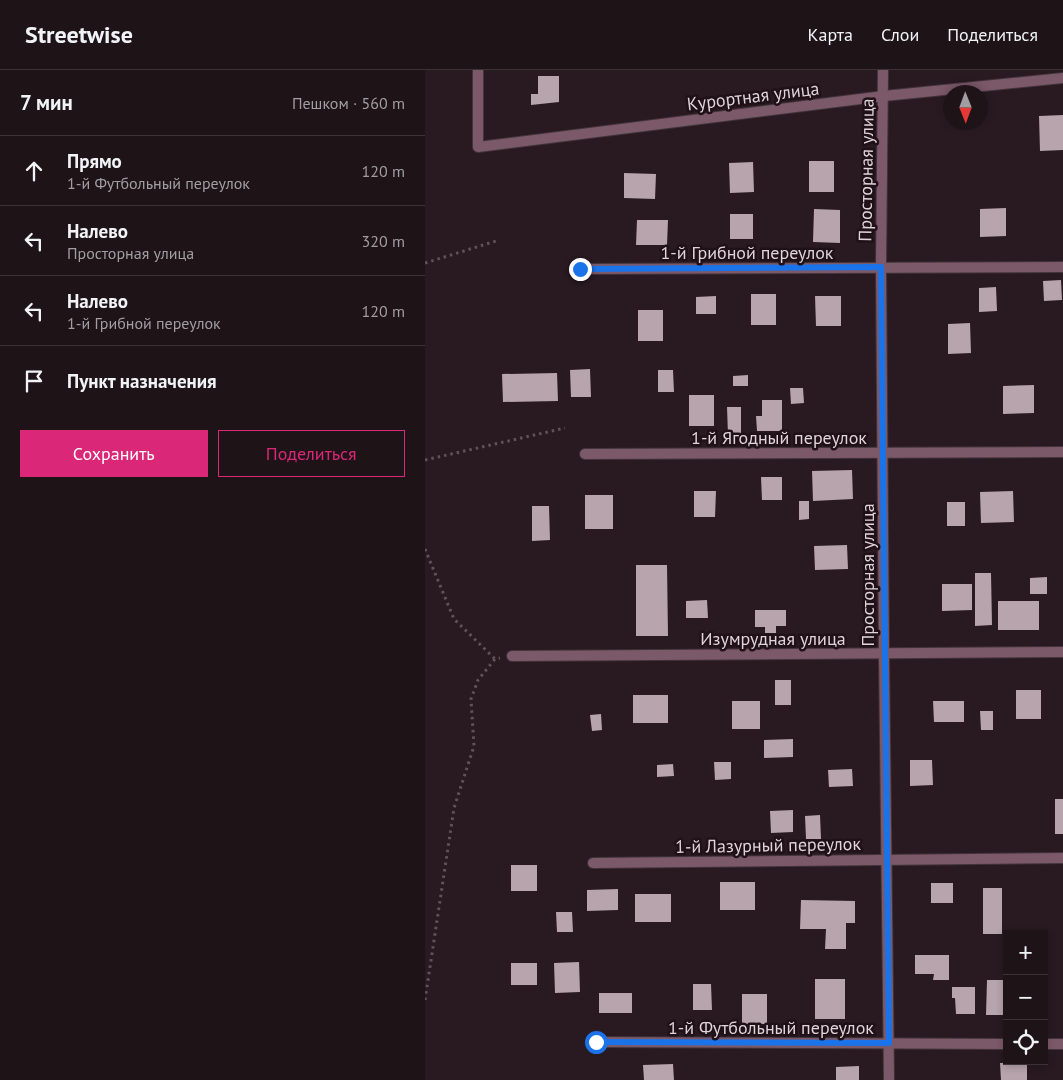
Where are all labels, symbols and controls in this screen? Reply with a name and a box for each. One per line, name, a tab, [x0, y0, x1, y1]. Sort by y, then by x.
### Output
text: Streetwise	[25, 19, 133, 50]
text: Карта	[808, 23, 853, 46]
text: Слои	[881, 23, 919, 46]
text: Поделиться	[947, 23, 1038, 46]
street label: Курортная улица	[686, 76, 820, 116]
north arrow	[943, 85, 988, 130]
text: 7 мин	[20, 89, 73, 116]
text: Пешком · 560 m	[292, 93, 405, 113]
street label: Просторная улица	[853, 98, 879, 242]
text: Прямо	[67, 149, 122, 173]
icon: ahead	[20, 157, 48, 185]
text: 120 m	[362, 161, 405, 181]
text: 1-й Футбольный переулок	[67, 173, 250, 193]
text: Налево	[67, 219, 128, 243]
icon: left	[20, 227, 48, 255]
text: 320 m	[362, 231, 405, 251]
street label: 1-й Грибной переулок	[661, 241, 834, 264]
text: Просторная улица	[67, 243, 194, 263]
route end	[569, 258, 592, 281]
text: Налево	[67, 289, 128, 313]
icon: left	[20, 297, 48, 325]
text: 120 m	[362, 301, 405, 321]
text: 1-й Грибной переулок	[67, 313, 221, 333]
icon: arrive	[20, 367, 48, 395]
text: Пункт назначения	[67, 369, 217, 393]
street label: 1-й Ягодный переулок	[691, 426, 867, 449]
button: Сохранить	[20, 430, 208, 477]
button: Поделиться	[218, 430, 405, 477]
street label: Просторная улица	[856, 503, 879, 647]
street label: Изумрудная улица	[700, 627, 846, 650]
street label: 1-й Лазурный переулок	[675, 832, 862, 858]
map controls	[1003, 930, 1048, 1065]
button: +	[1003, 930, 1048, 975]
button: −	[1003, 975, 1048, 1020]
street label: 1-й Футбольный переулок	[668, 1016, 874, 1039]
button: locate	[1003, 1020, 1048, 1065]
route start	[585, 1031, 608, 1054]

